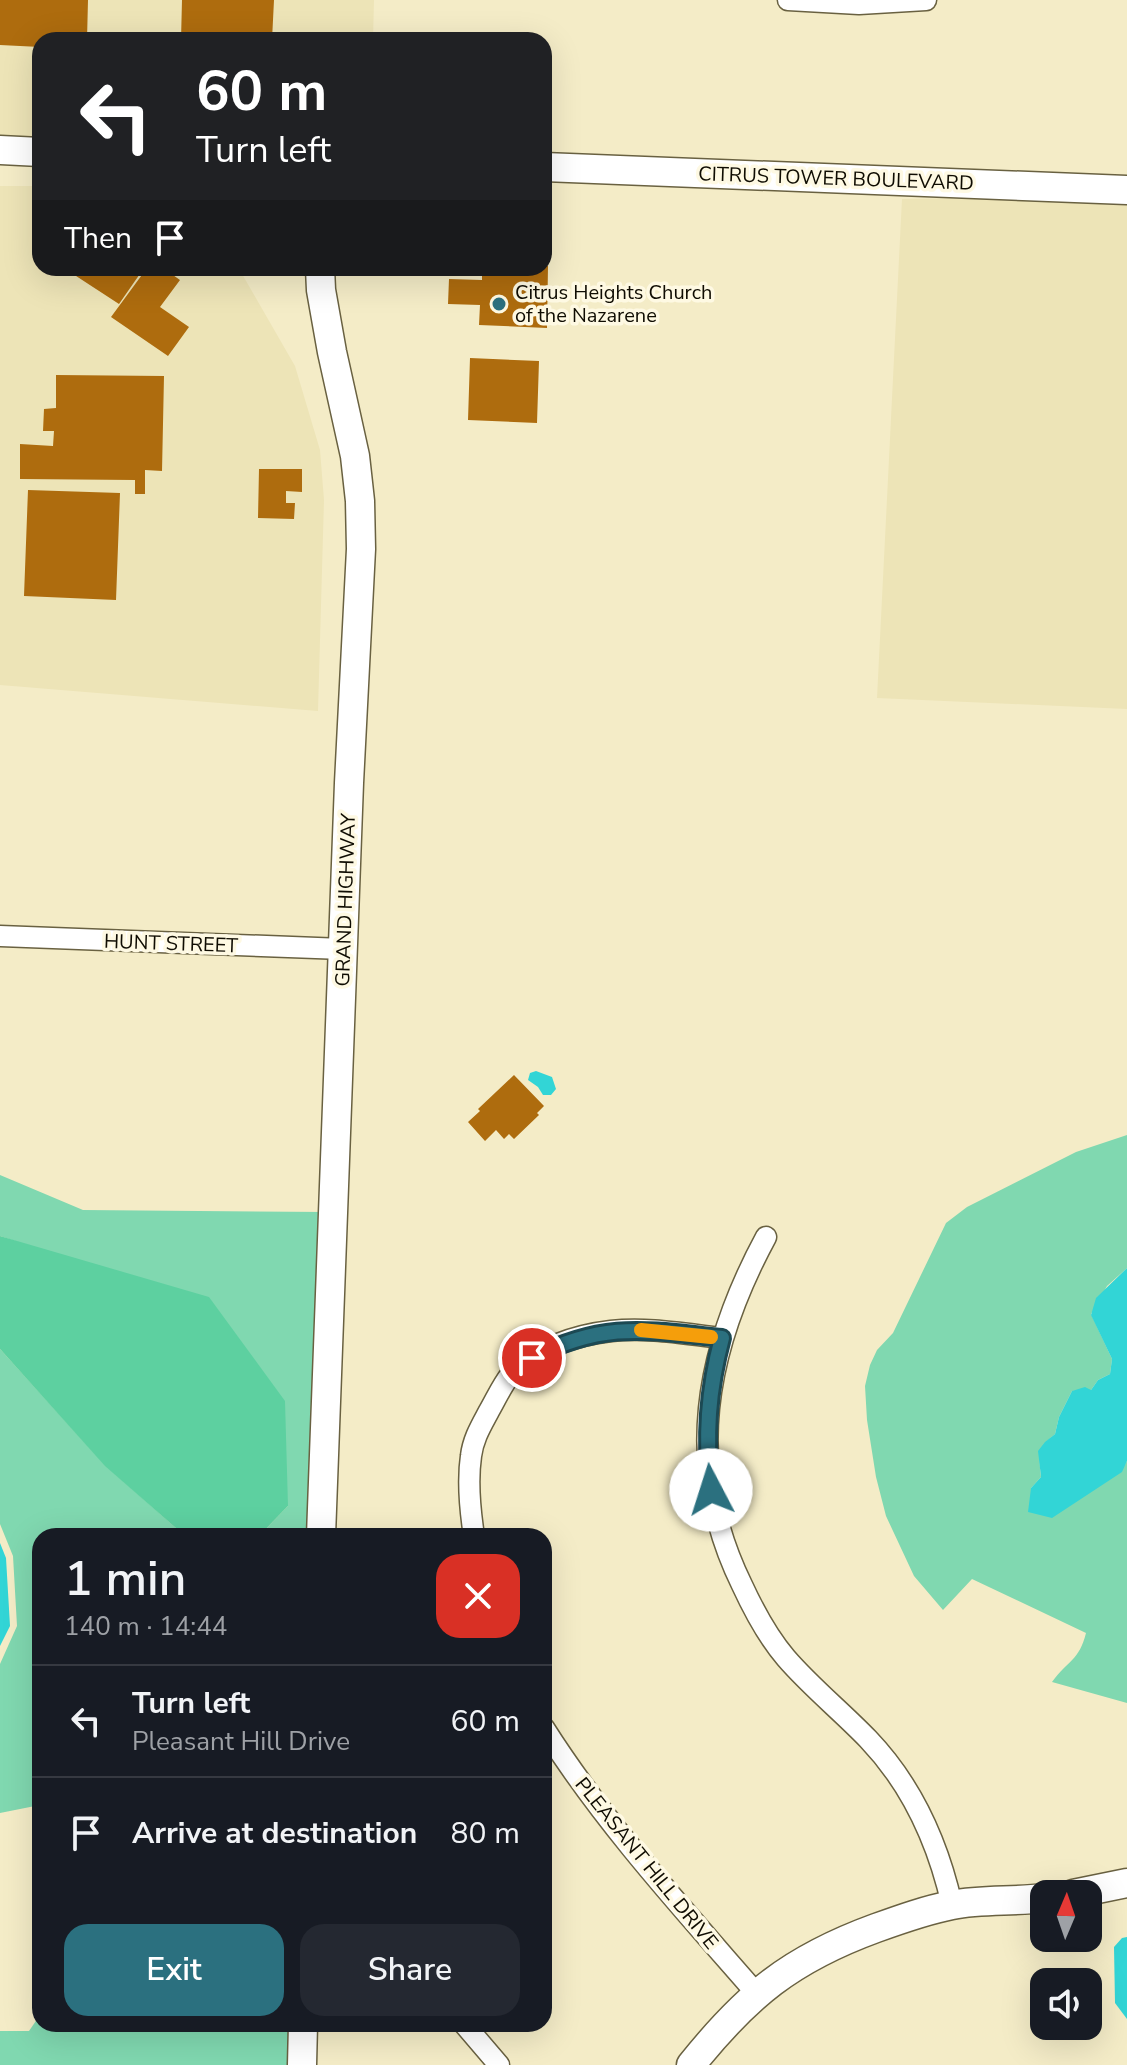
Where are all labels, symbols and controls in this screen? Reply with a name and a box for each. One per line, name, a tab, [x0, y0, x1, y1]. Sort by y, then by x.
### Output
text: 60 m	[196, 53, 327, 130]
icon: left	[64, 64, 168, 168]
text: Turn left	[196, 126, 331, 175]
street label: CITRUS TOWER BOULEVARD	[698, 160, 974, 197]
icon: arrive	[148, 216, 192, 260]
text: Then	[64, 218, 132, 259]
place label: Citrus Heights Church of the Nazarene	[515, 279, 712, 329]
marker: Citrus Heights Church of the Nazarene	[490, 295, 508, 313]
street label: GRAND HIGHWAY	[329, 812, 362, 987]
street label: HUNT STREET	[103, 928, 239, 959]
pin	[498, 1324, 566, 1392]
icon: arrive	[510, 1336, 554, 1380]
position arrow	[669, 1448, 753, 1532]
text: 1 min	[64, 1546, 186, 1612]
button: close	[436, 1554, 520, 1638]
text: 140 m · 14:44	[64, 1609, 227, 1644]
text: Turn left	[132, 1683, 250, 1724]
icon: left	[64, 1699, 108, 1743]
text: 60 m	[451, 1701, 520, 1742]
text: Pleasant Hill Drive	[132, 1724, 350, 1759]
street label: PLEASANT HILL DRIVE	[569, 1772, 724, 1955]
icon: arrive	[64, 1811, 108, 1855]
text: Arrive at destination	[132, 1813, 417, 1854]
text: 80 m	[451, 1813, 520, 1854]
north arrow	[1030, 1880, 1102, 1952]
map controls	[1030, 1880, 1102, 2040]
button: Exit	[64, 1924, 284, 2016]
button: Share	[300, 1924, 520, 2016]
button: sound	[1030, 1968, 1102, 2040]

